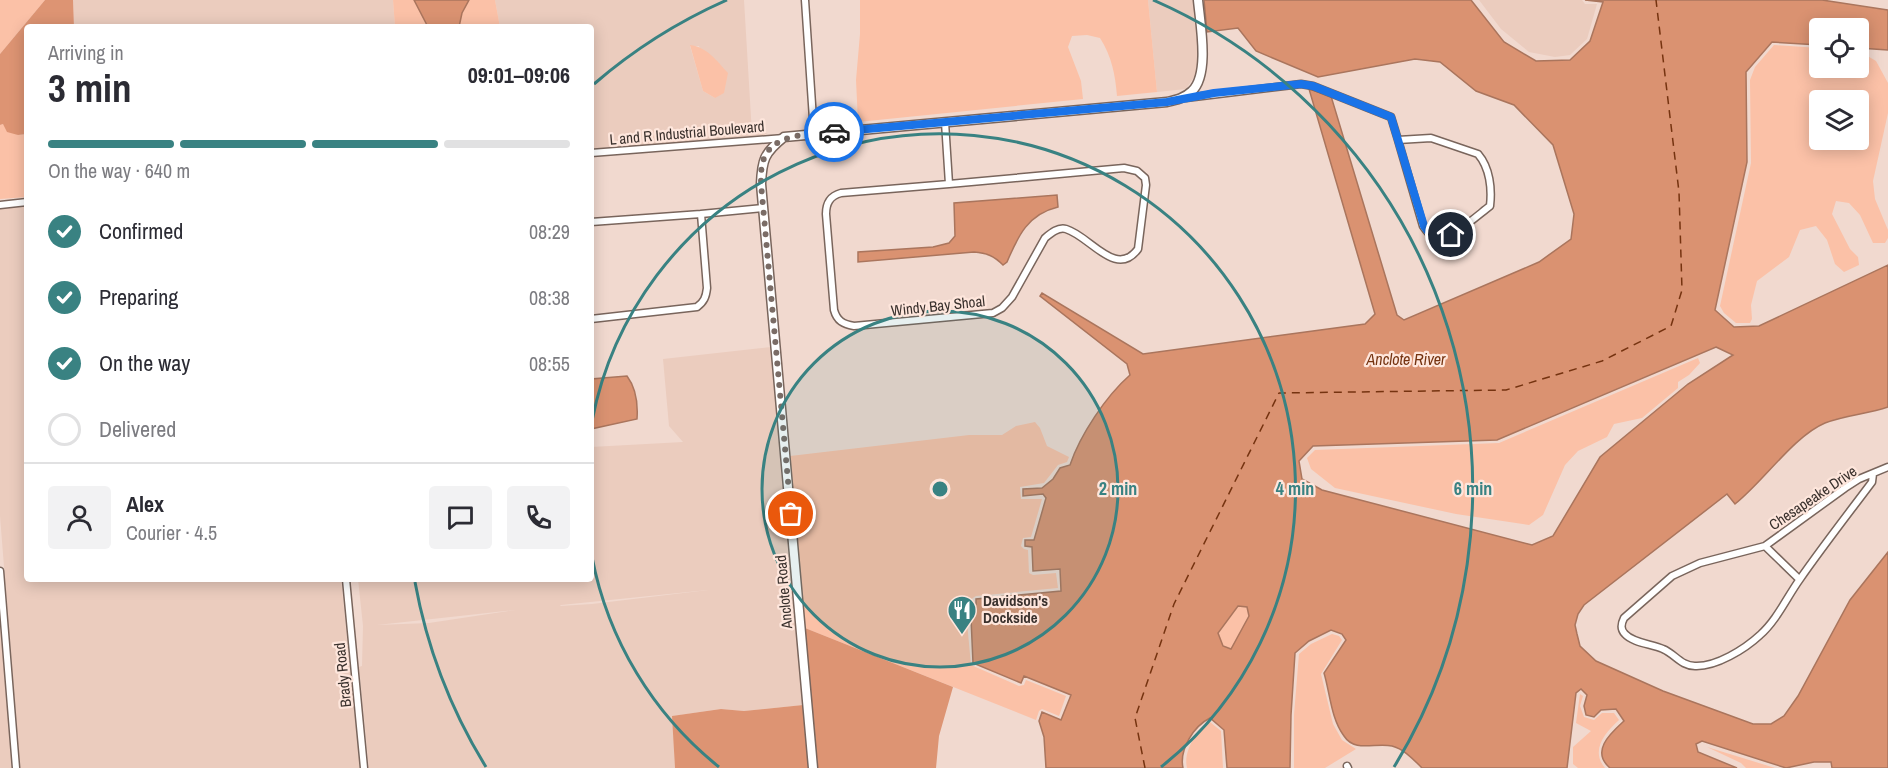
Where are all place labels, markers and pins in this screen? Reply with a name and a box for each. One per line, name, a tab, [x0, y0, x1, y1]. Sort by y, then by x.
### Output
pin	[1425, 209, 1476, 260]
centre of rings	[930, 479, 950, 499]
pin	[765, 488, 816, 539]
place label: Davidson's Dockside	[983, 590, 1048, 628]
restaurant icon: Davidson's Dockside	[946, 594, 978, 636]

